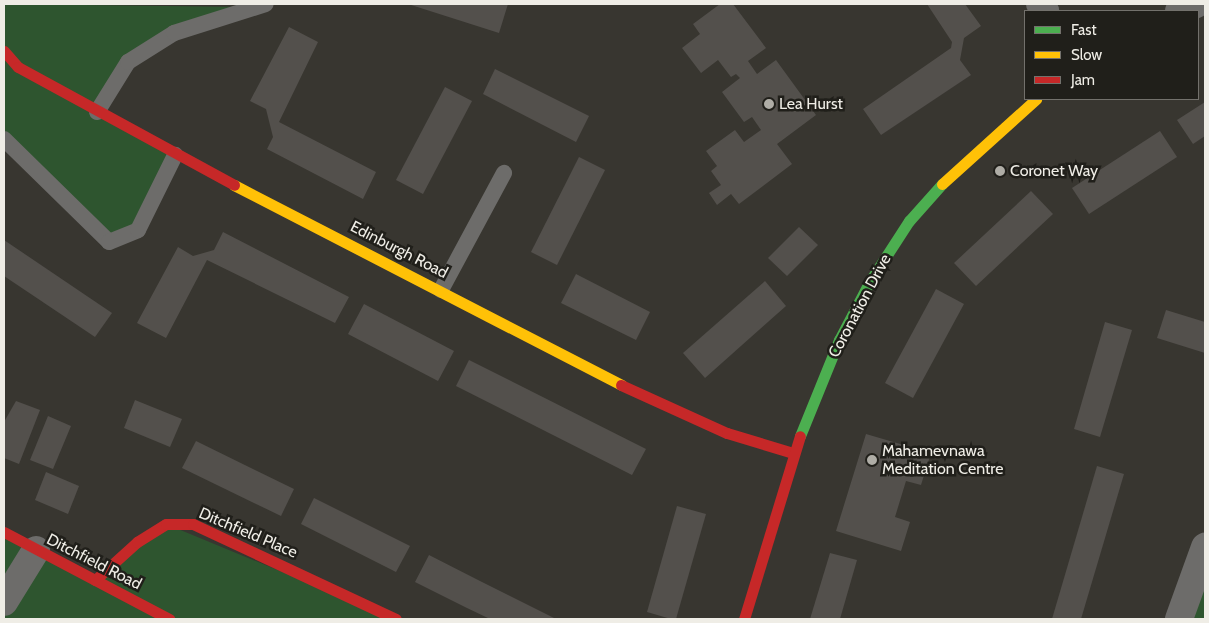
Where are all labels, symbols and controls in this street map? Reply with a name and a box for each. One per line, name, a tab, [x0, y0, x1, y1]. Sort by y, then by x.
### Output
legend	[1024, 10, 1199, 100]
text: Fast	[1071, 21, 1096, 39]
text: Slow	[1071, 46, 1102, 64]
text: Jam	[1071, 71, 1095, 89]
place label: Lea Hurst	[779, 94, 843, 114]
marker: Lea Hurst	[763, 98, 775, 110]
place label: Coronet Way	[1010, 161, 1098, 181]
marker: Coronet Way	[994, 165, 1006, 177]
street label: Edinburgh Road	[347, 217, 451, 283]
street label: Coronation Drive	[825, 251, 895, 361]
place label: Mahamevnawa Meditation Centre	[882, 441, 1003, 479]
marker: Mahamevnawa Meditation Centre	[866, 454, 878, 466]
street label: Ditchfield Place	[196, 504, 300, 562]
street label: Ditchfield Road	[43, 530, 145, 594]

